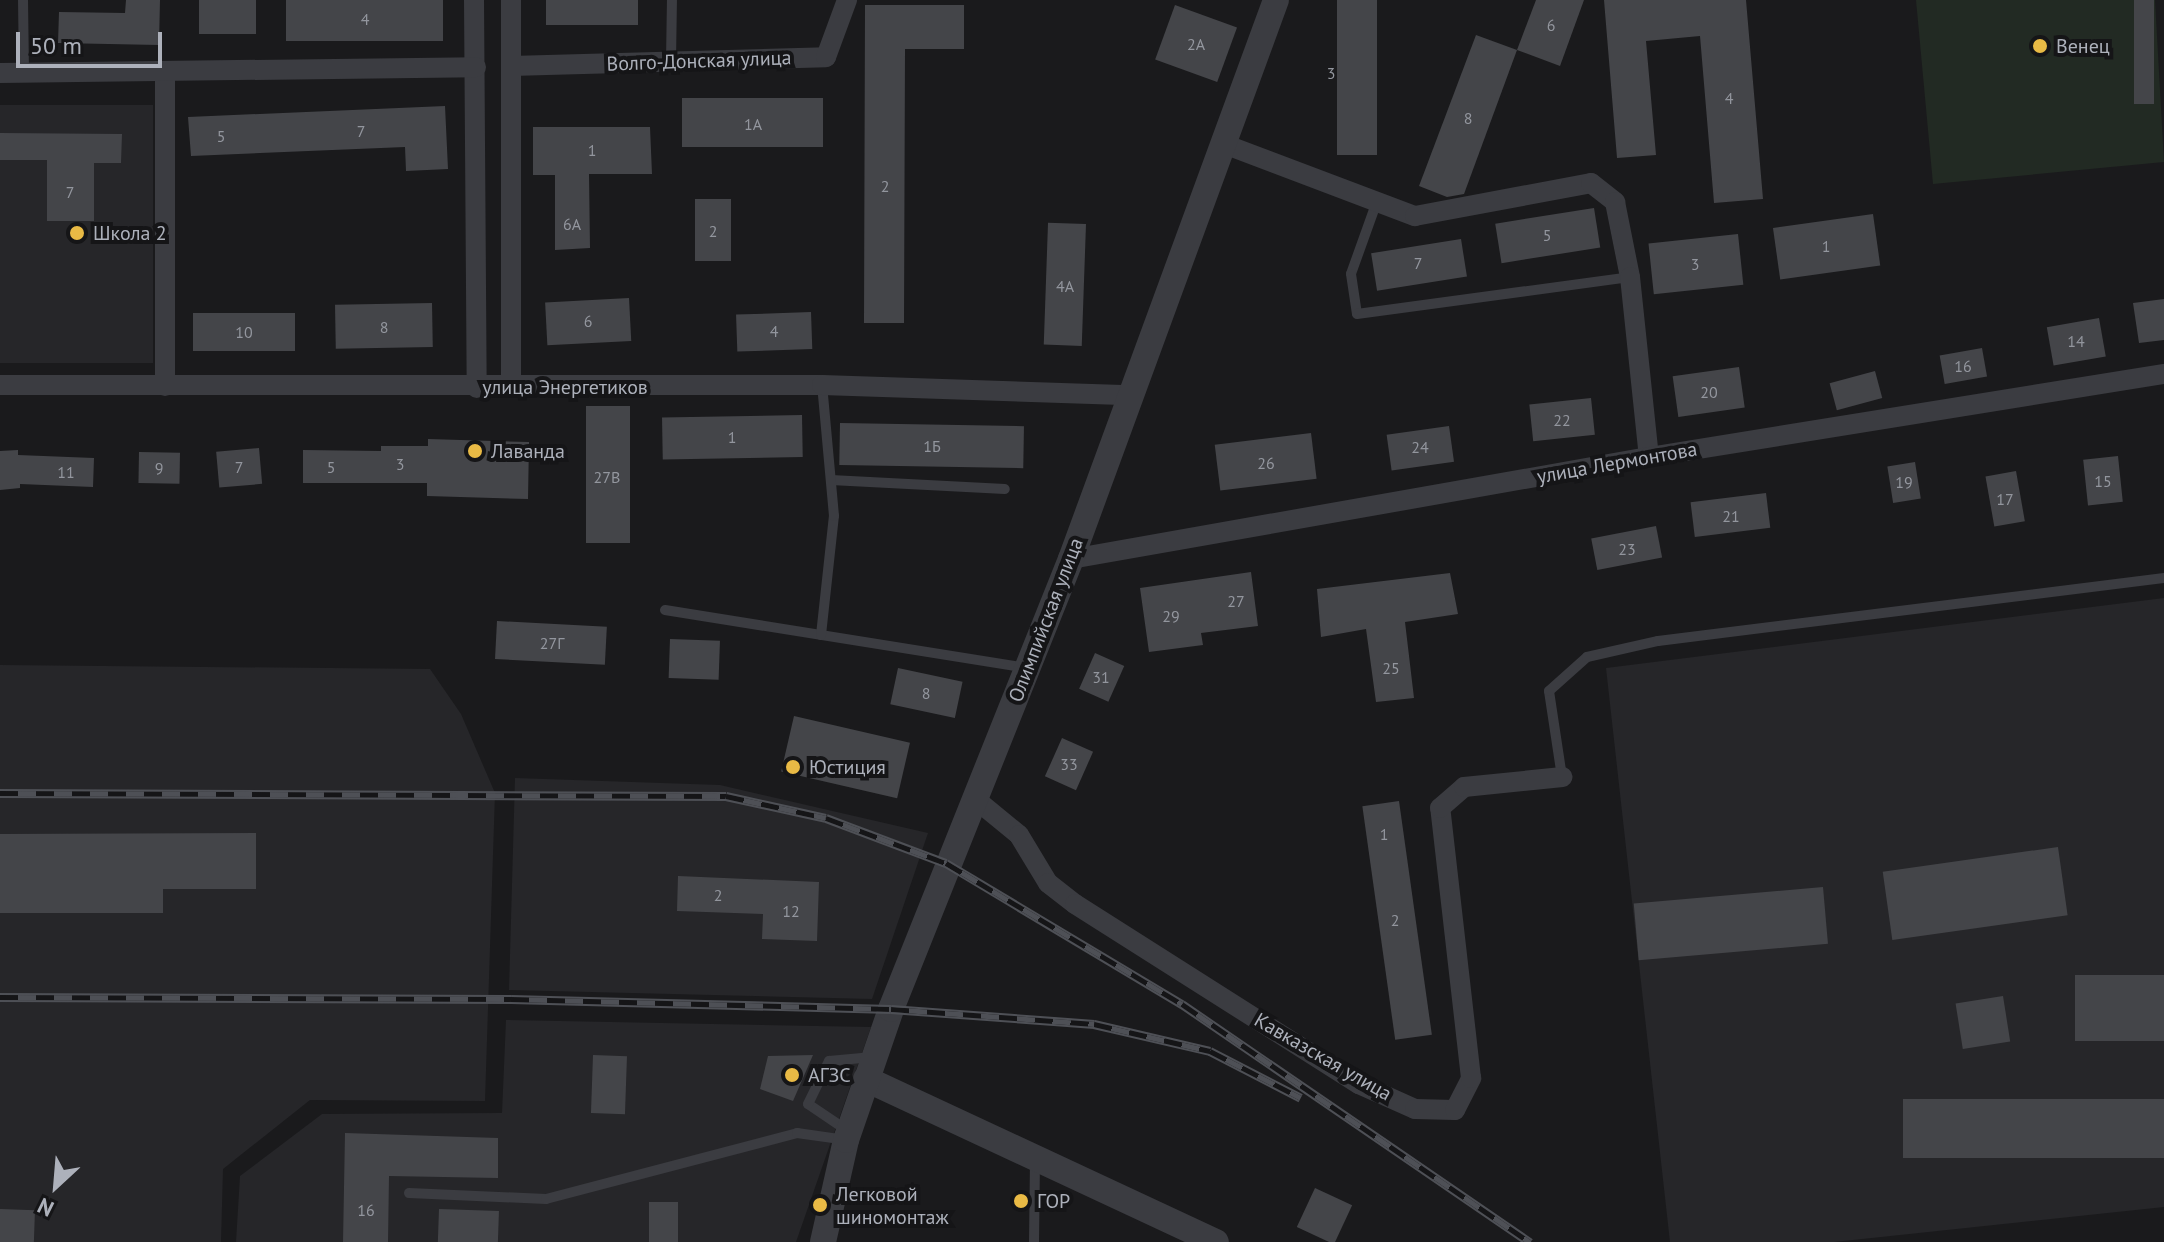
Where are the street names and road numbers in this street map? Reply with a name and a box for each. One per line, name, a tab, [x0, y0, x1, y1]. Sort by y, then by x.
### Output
street label: Волго-Донская улица	[606, 46, 792, 76]
street label: улица Энергетиков	[482, 375, 648, 399]
street label: улица Лермонтова	[1535, 437, 1699, 489]
street label: Олимпийская улица	[1004, 535, 1088, 705]
street label: Кавказская улица	[1250, 1008, 1396, 1106]

